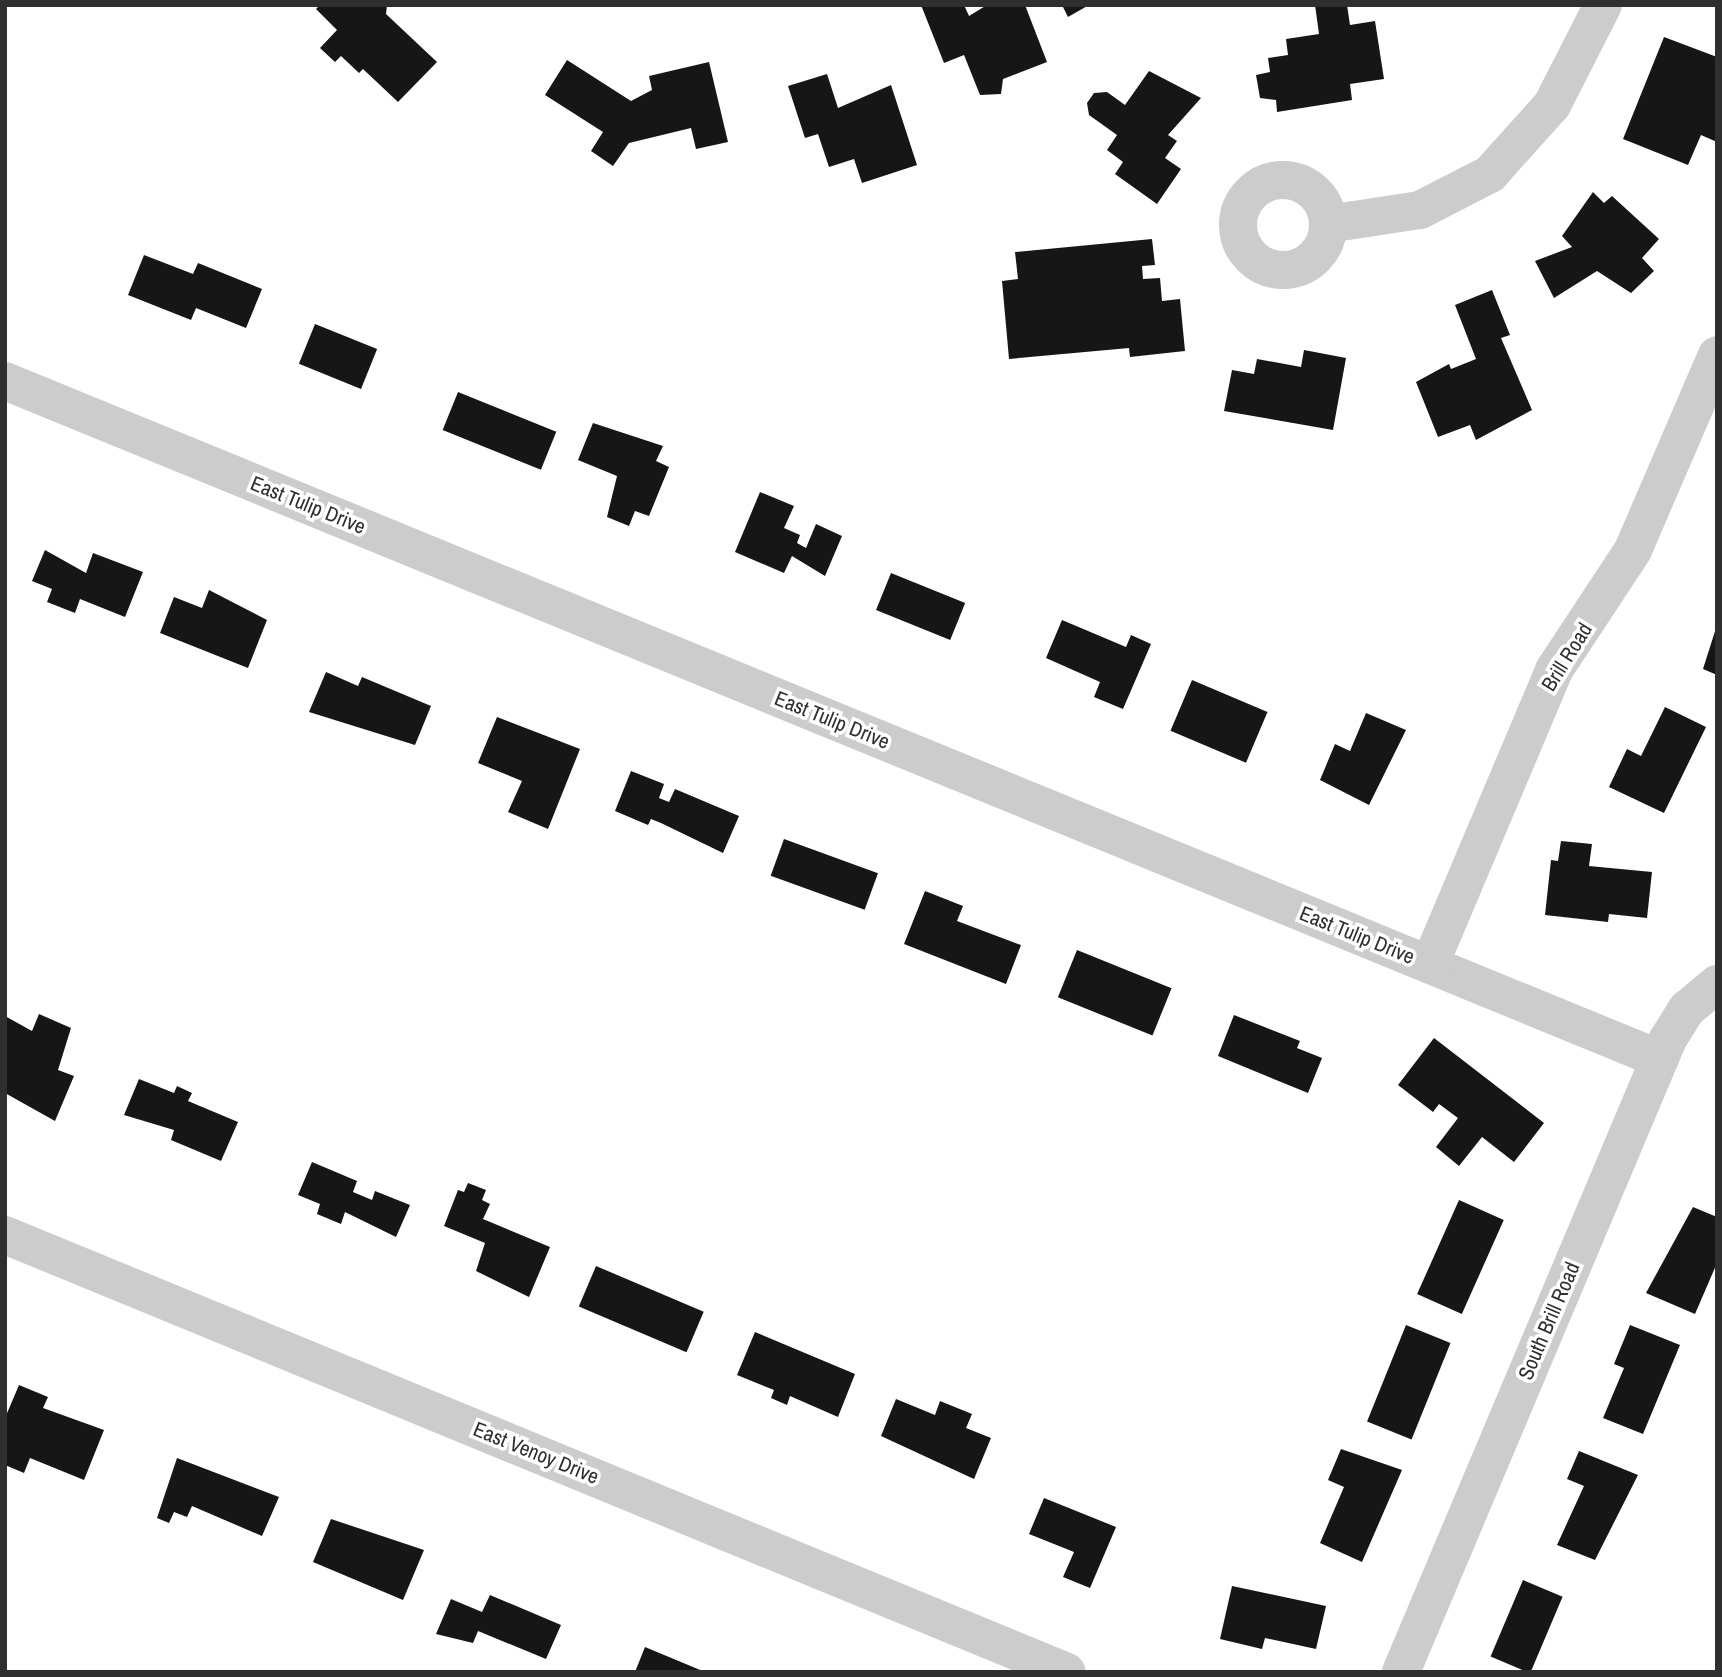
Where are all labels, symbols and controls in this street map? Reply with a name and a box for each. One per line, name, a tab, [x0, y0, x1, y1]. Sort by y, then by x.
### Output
street label: East Tulip Drive	[247, 470, 369, 540]
street label: Brill Road	[1536, 618, 1598, 696]
street label: East Tulip Drive	[771, 685, 893, 755]
street label: East Tulip Drive	[1296, 900, 1418, 970]
street label: South Brill Road	[1513, 1258, 1585, 1384]
street label: East Venoy Drive	[470, 1416, 602, 1490]

